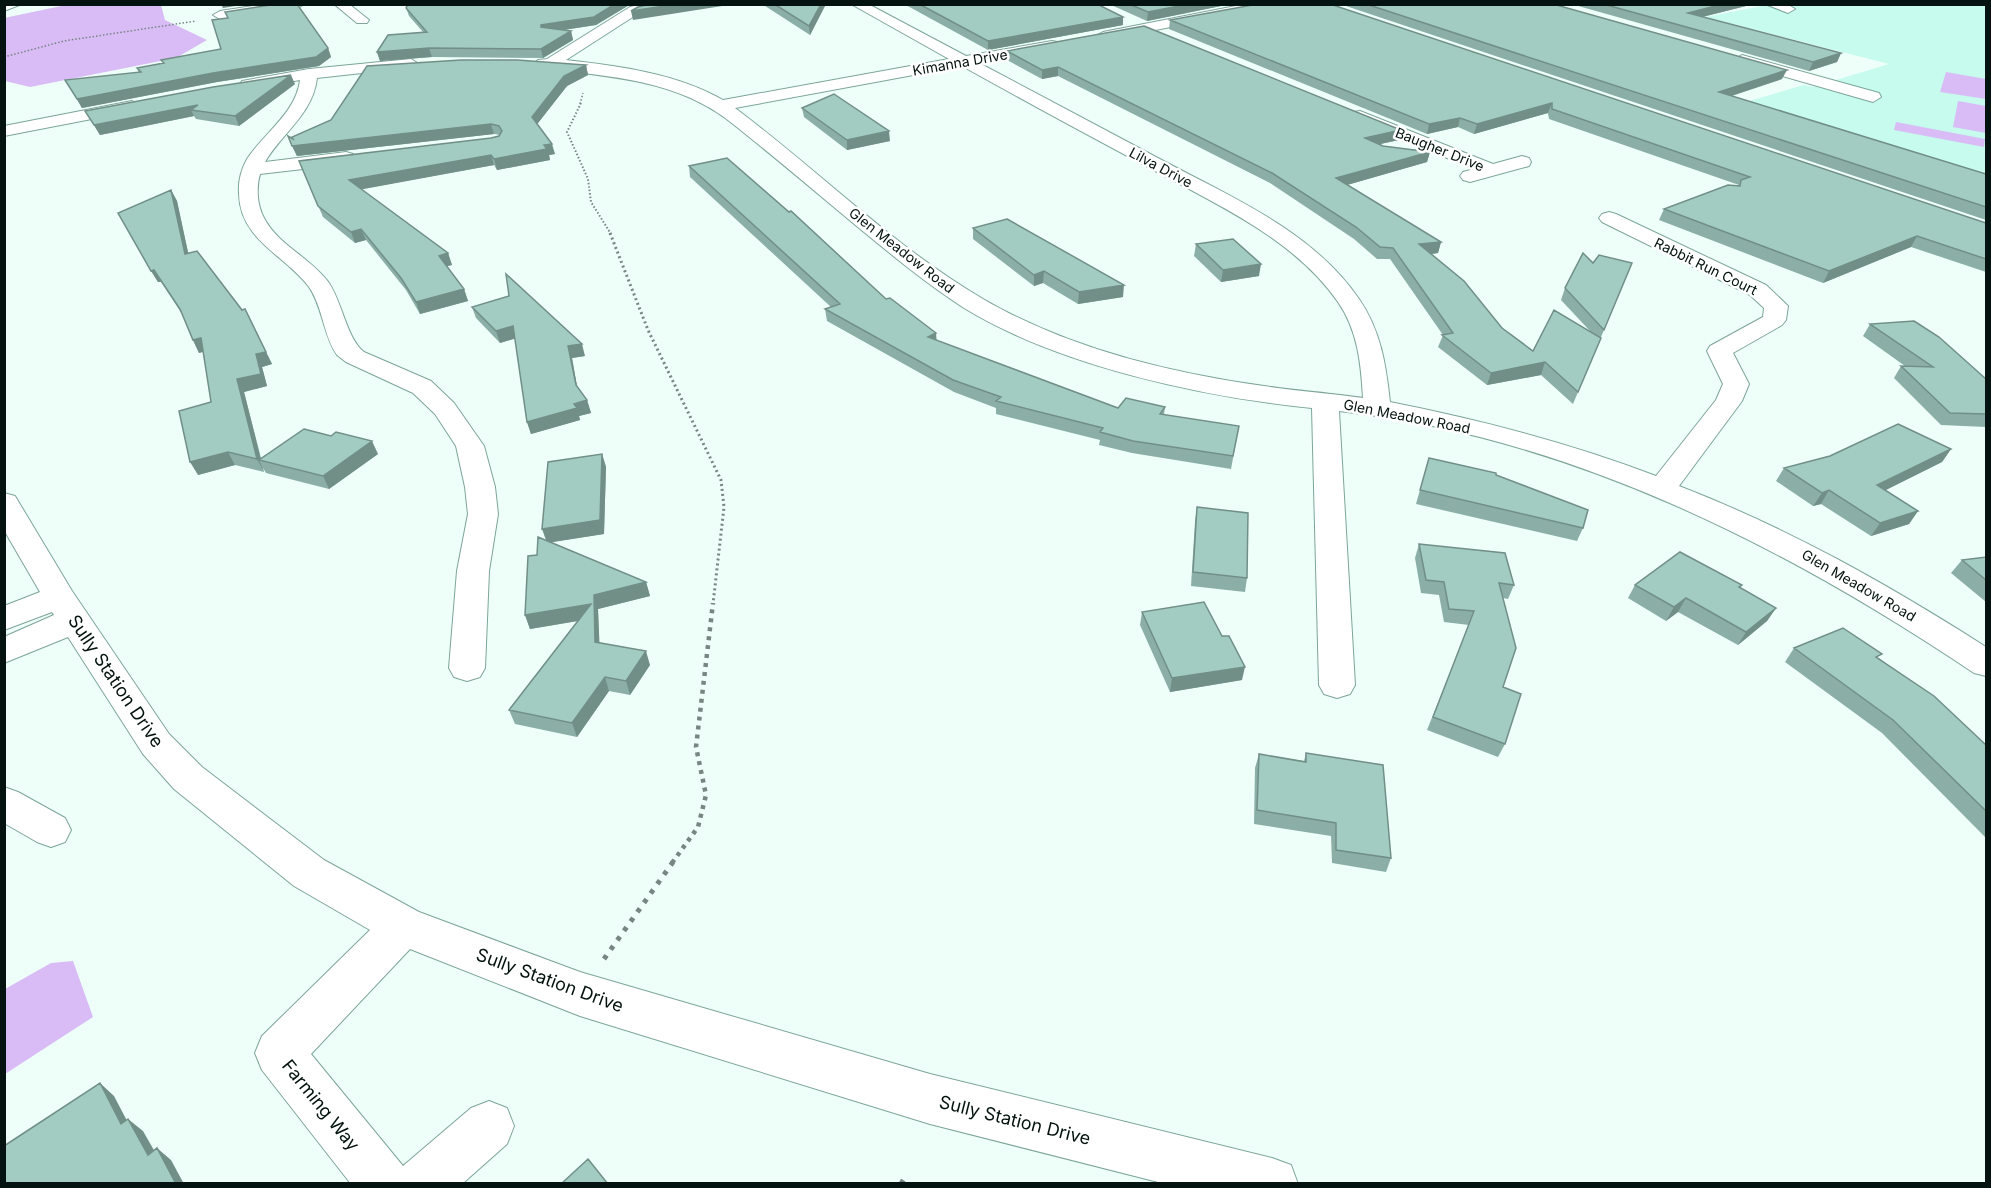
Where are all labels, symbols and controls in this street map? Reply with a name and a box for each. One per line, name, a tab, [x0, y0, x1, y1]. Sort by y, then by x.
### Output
street label: Kimanna Drive	[911, 45, 1009, 79]
street label: Baugher Drive	[1393, 123, 1487, 175]
street label: Lilva Drive	[1126, 143, 1196, 191]
street label: Glen Meadow Road	[846, 204, 958, 296]
street label: Rabbit Run Court	[1652, 234, 1761, 298]
street label: Glen Meadow Road	[1342, 395, 1472, 437]
street label: Glen Meadow Road	[1799, 545, 1919, 625]
street label: Sully Station Drive	[64, 611, 168, 751]
street label: Sully Station Drive	[473, 944, 627, 1016]
street label: Farming Way	[278, 1055, 364, 1155]
street label: Sully Station Drive	[937, 1091, 1093, 1149]

